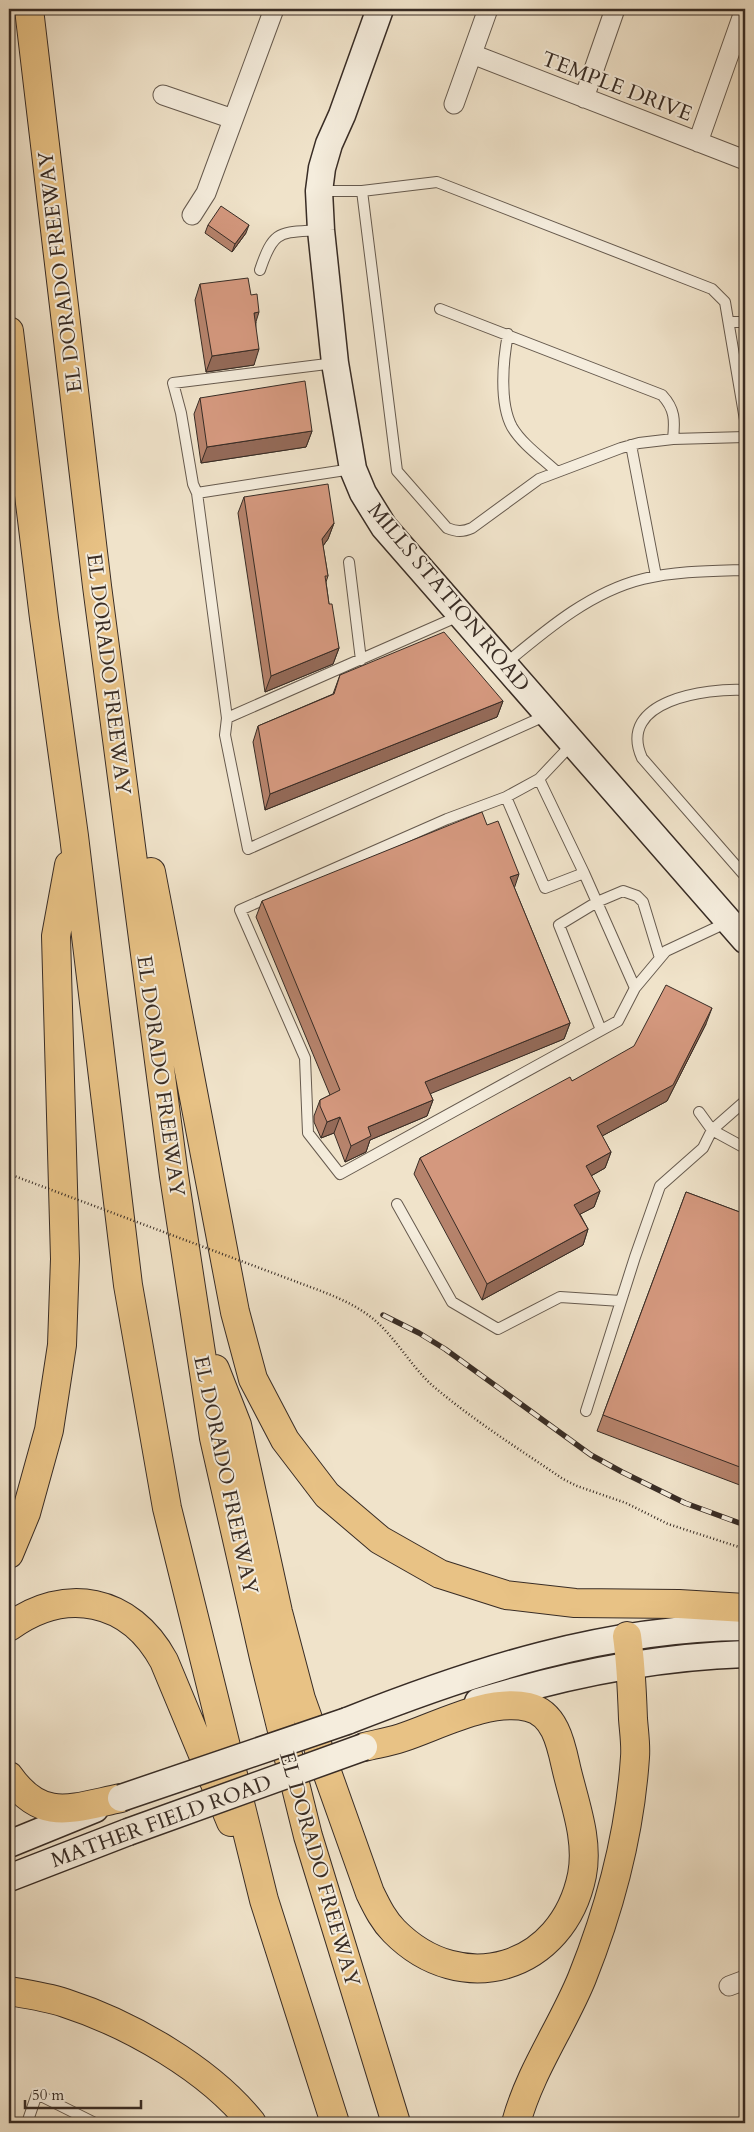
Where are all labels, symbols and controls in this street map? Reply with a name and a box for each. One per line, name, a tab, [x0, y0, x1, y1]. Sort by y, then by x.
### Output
street label: TEMPLE DRIVE	[537, 44, 696, 129]
street label: EL DORADO FREEWAY	[31, 149, 90, 394]
street label: MILLS STATION ROAD	[361, 497, 536, 698]
street label: EL DORADO FREEWAY	[79, 552, 138, 797]
street label: EL DORADO FREEWAY	[129, 954, 192, 1199]
street label: EL DORADO FREEWAY	[186, 1353, 265, 1597]
street label: EL DORADO FREEWAY	[272, 1748, 367, 1990]
street label: MATHER FIELD ROAD	[47, 1768, 276, 1875]
scale bar	[25, 2077, 141, 2109]
text: 50 m	[32, 2085, 64, 2105]

